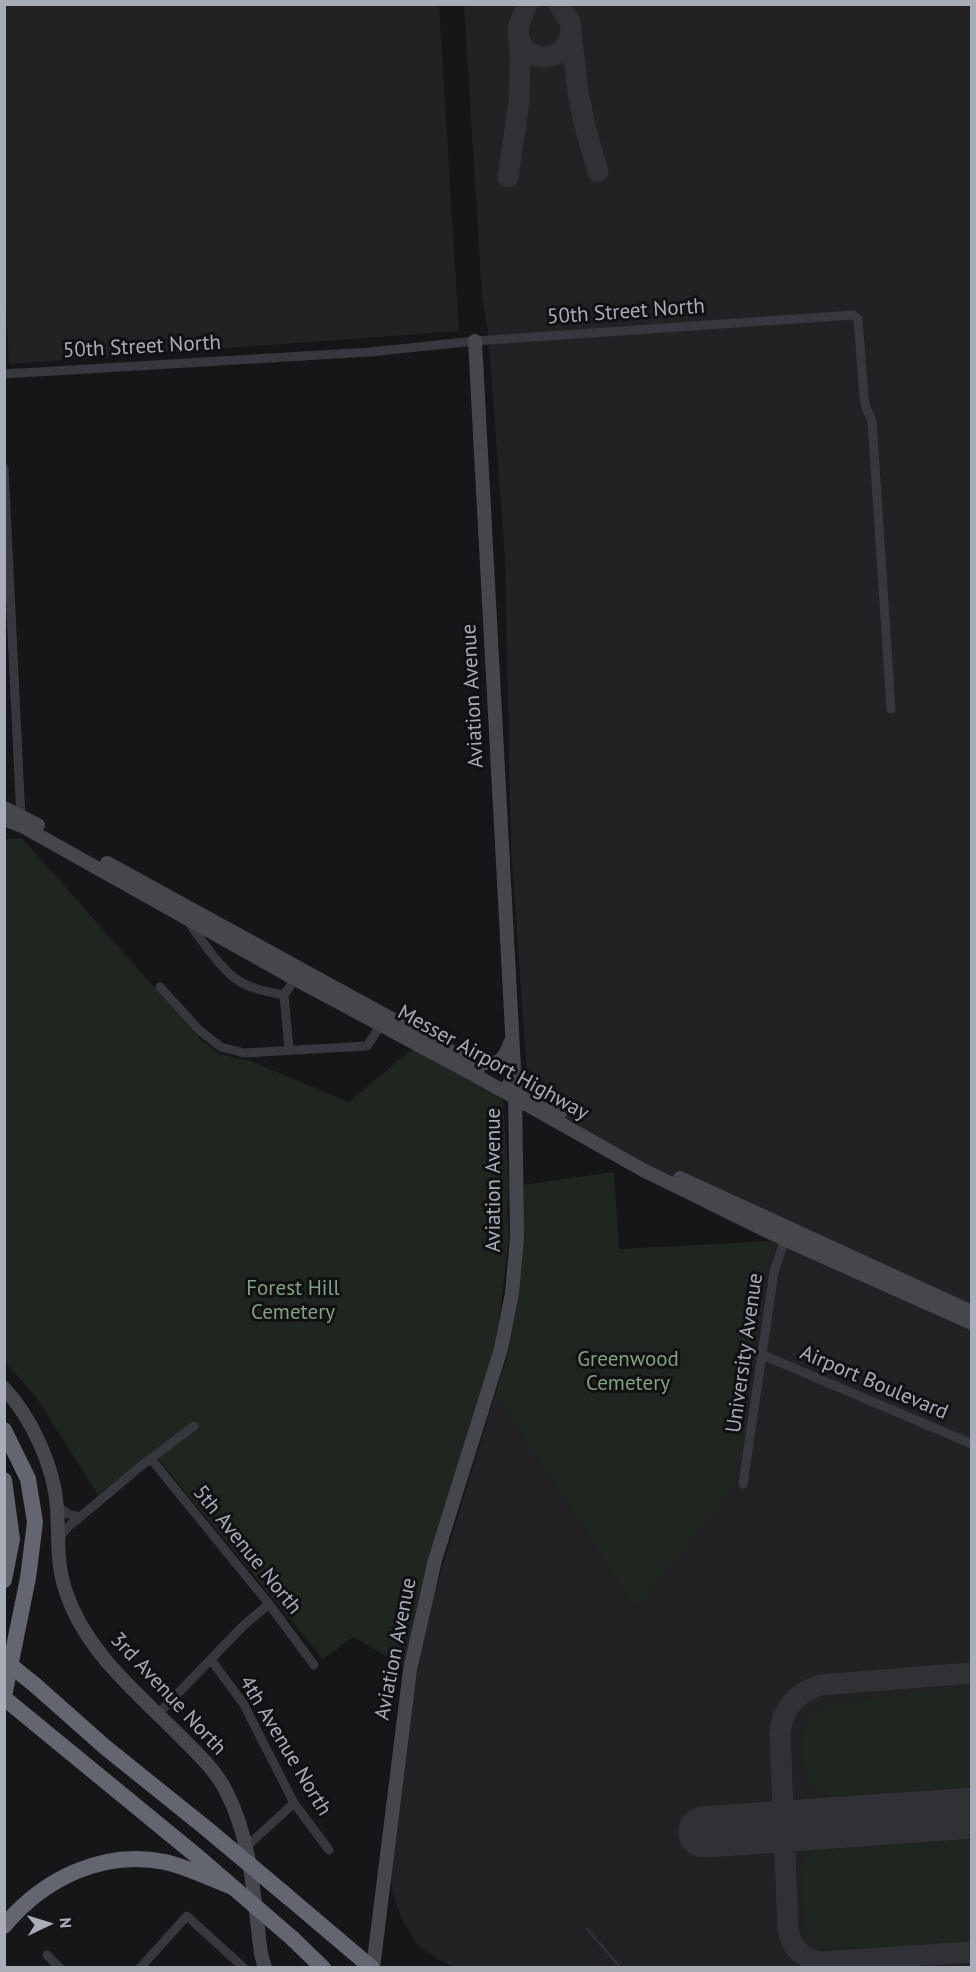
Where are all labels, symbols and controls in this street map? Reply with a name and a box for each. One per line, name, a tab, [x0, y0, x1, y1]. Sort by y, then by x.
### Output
street label: 50th Street North	[546, 294, 706, 330]
street label: 50th Street North	[62, 330, 222, 364]
street label: Aviation Avenue	[457, 623, 489, 769]
street label: Messer Airport Highway	[393, 1000, 593, 1126]
street label: Aviation Avenue	[481, 1108, 507, 1252]
street label: University Avenue	[721, 1271, 769, 1435]
park label: Forest Hill Cemetery	[246, 1276, 340, 1326]
street label: Airport Boulevard	[796, 1340, 952, 1426]
park label: Greenwood Cemetery	[577, 1347, 679, 1397]
street label: 5th Avenue North	[187, 1480, 307, 1620]
street label: Aviation Avenue	[370, 1576, 422, 1722]
street label: 3rd Avenue North	[105, 1627, 231, 1761]
street label: 4th Avenue North	[233, 1672, 337, 1820]
north arrow	[18, 1894, 78, 1954]
text: N	[56, 1917, 76, 1929]

